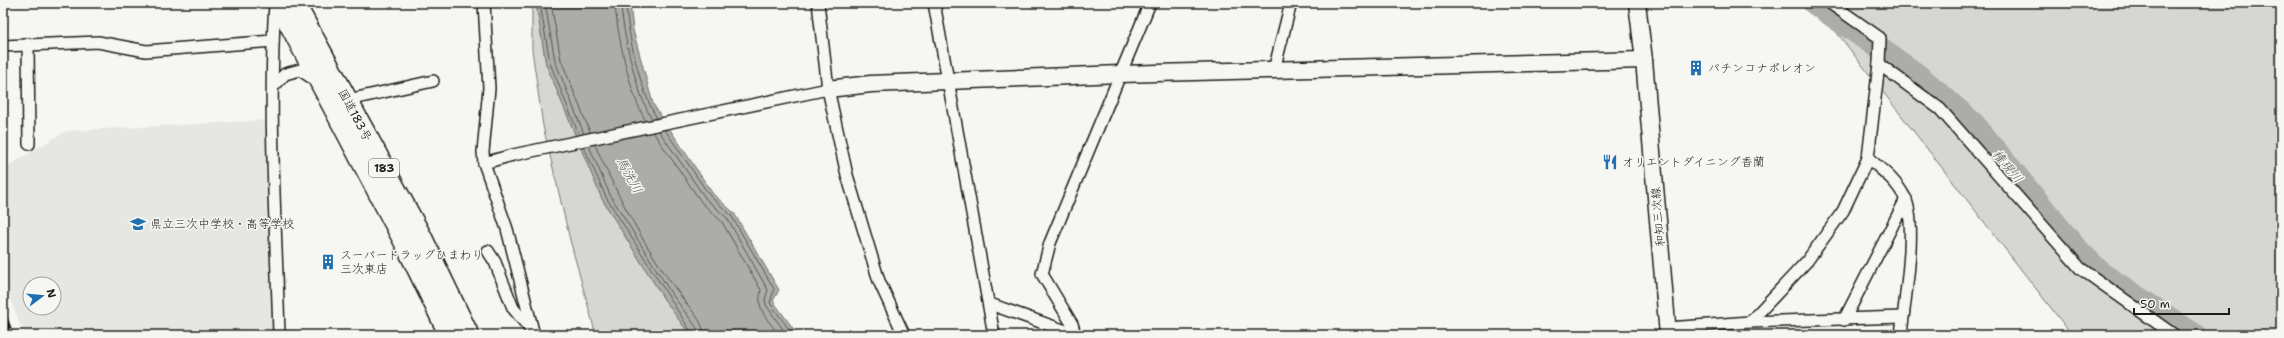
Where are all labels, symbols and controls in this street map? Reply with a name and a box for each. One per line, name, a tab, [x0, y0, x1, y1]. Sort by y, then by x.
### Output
building icon: パチンコナポレオン	[1687, 59, 1705, 77]
place label: パチンコナポレオン	[1708, 60, 1816, 76]
street label: 国道183号	[335, 86, 375, 144]
water label: 権現川	[1989, 146, 2027, 187]
restaurant icon: オリエントダイニング香蘭	[1601, 153, 1619, 171]
water label: 馬洗川	[613, 154, 646, 196]
place label: オリエントダイニング香蘭	[1622, 154, 1765, 170]
road number: 183	[369, 159, 399, 177]
street label: 和知三次線	[1647, 186, 1669, 248]
school or university icon: 県立三次中学校・高等学校	[129, 215, 147, 233]
place label: 県立三次中学校・高等学校	[150, 216, 294, 232]
place label: スーパードラッグひまわり 三次東店	[340, 247, 484, 277]
building icon: スーパードラッグひまわり 三次東店	[319, 253, 337, 271]
north arrow	[22, 276, 62, 316]
text: N	[43, 287, 60, 300]
scale bar	[2134, 290, 2229, 316]
text: 50 m	[2140, 296, 2170, 312]

